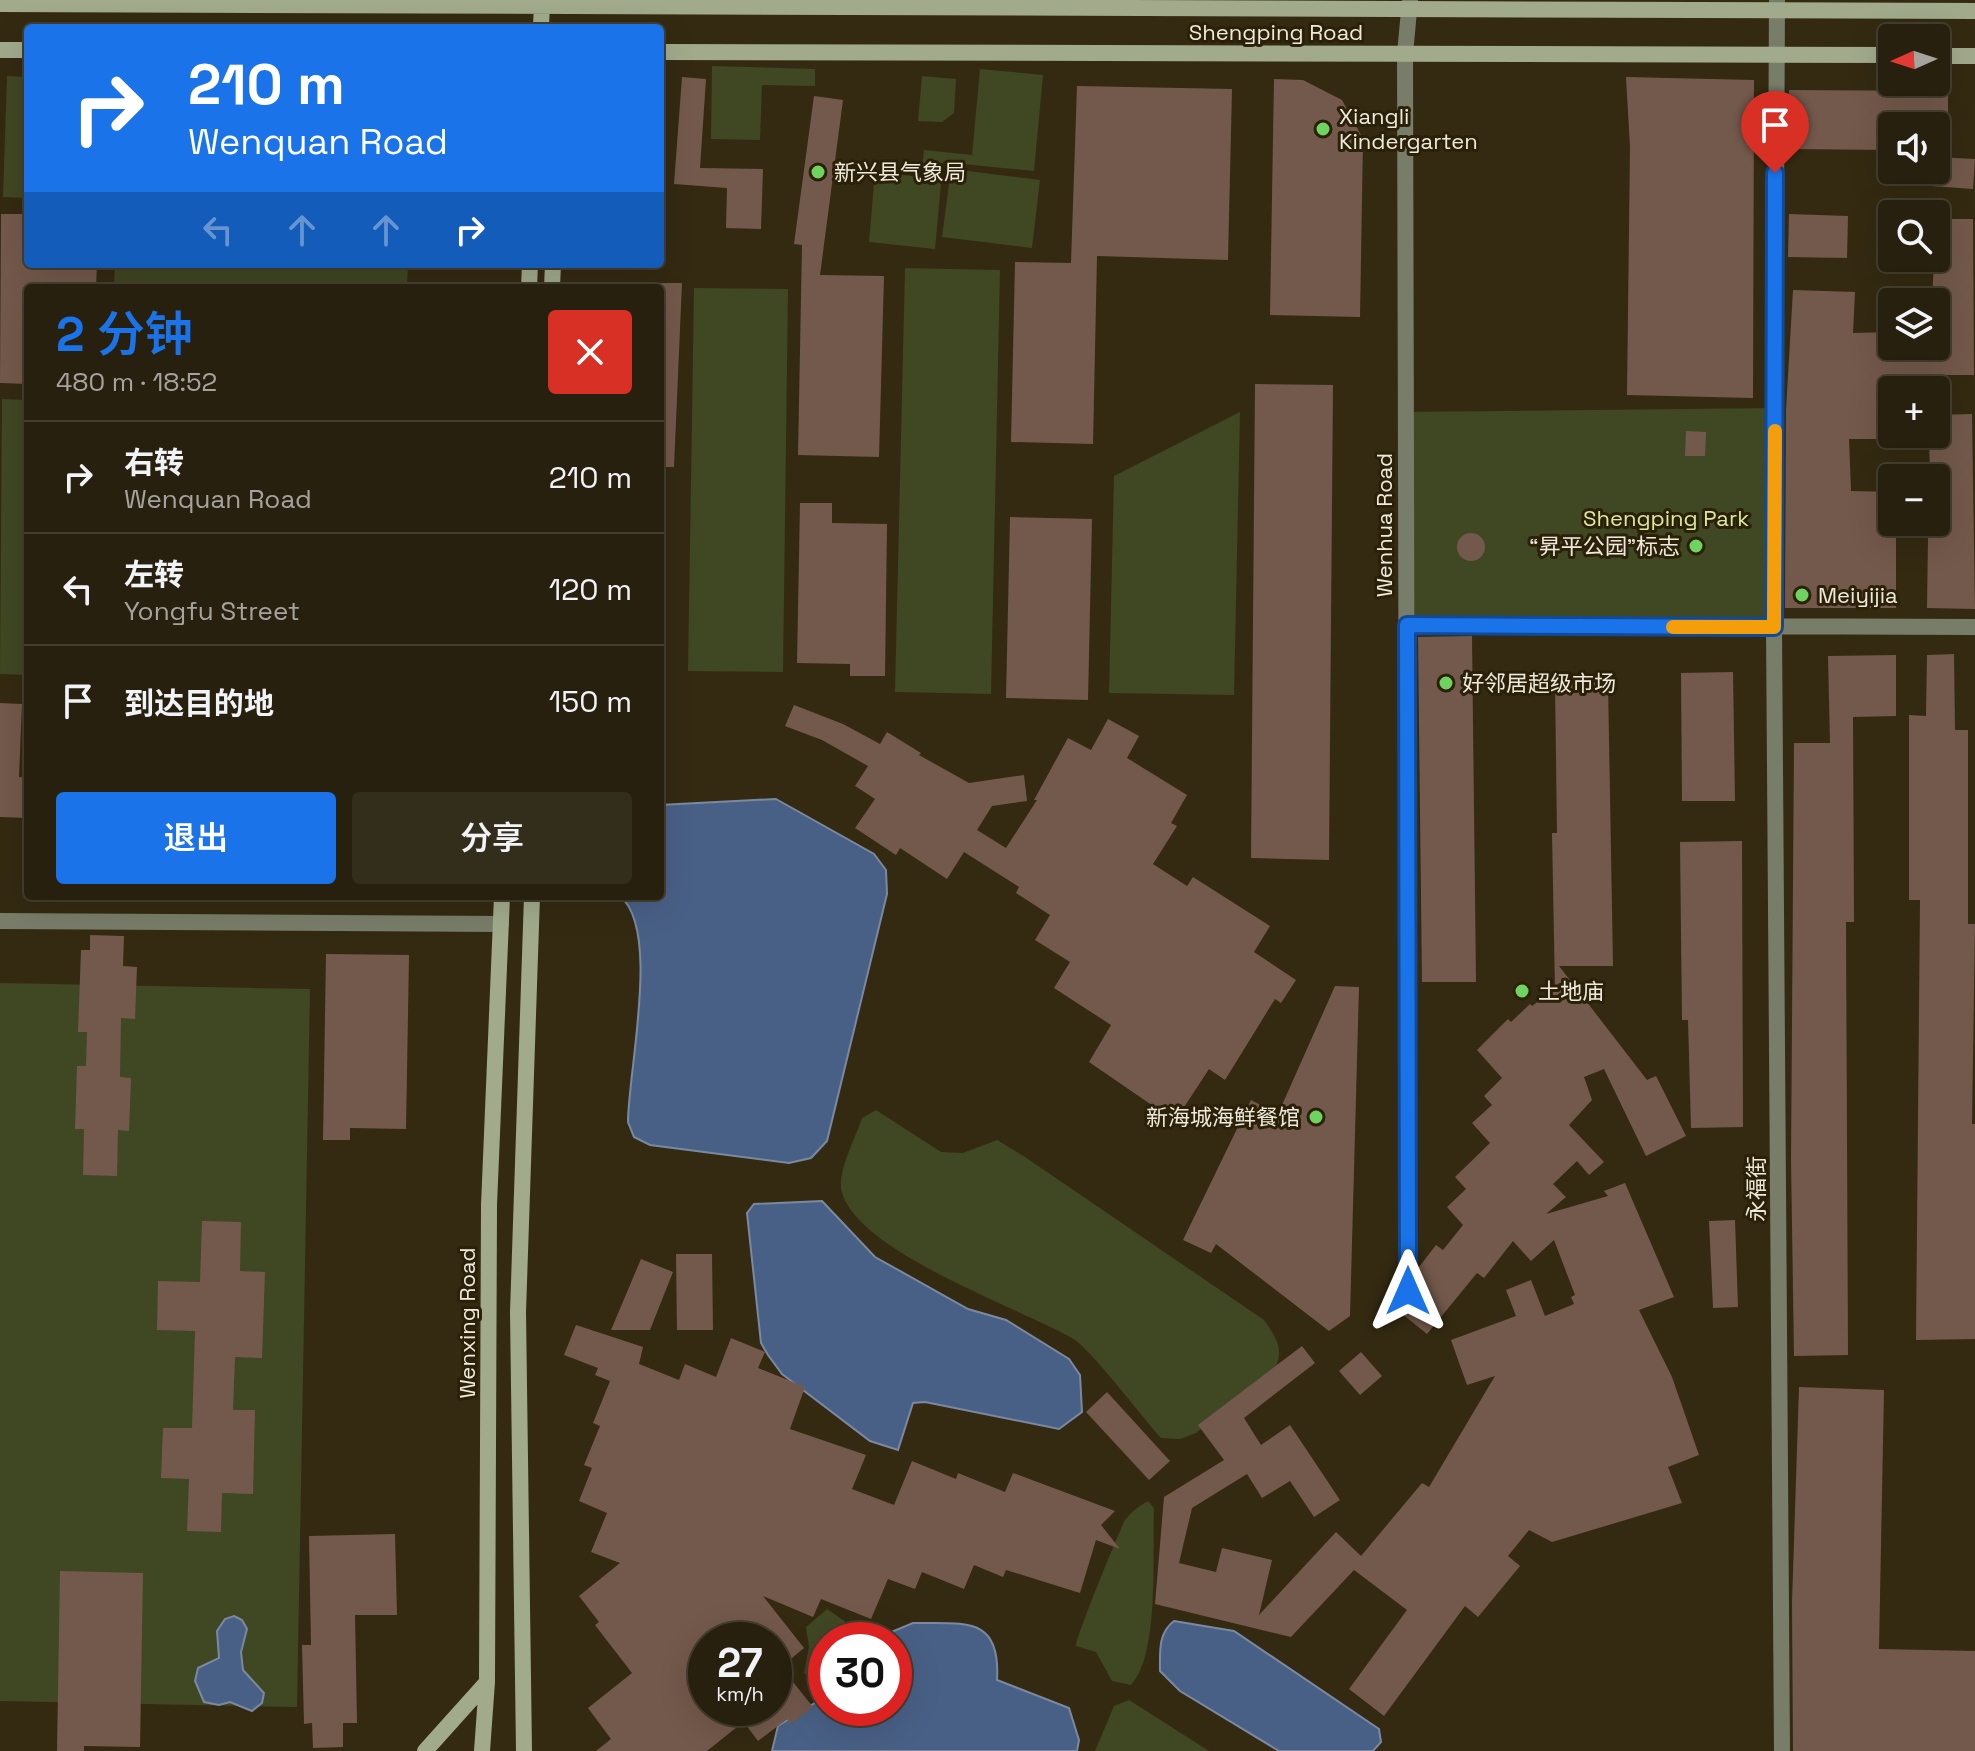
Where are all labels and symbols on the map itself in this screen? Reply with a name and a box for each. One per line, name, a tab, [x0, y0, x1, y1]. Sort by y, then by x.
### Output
street label: Shengping Road	[1189, 18, 1363, 46]
north arrow	[1878, 24, 1950, 96]
pin	[1741, 91, 1809, 173]
place label: Xiangli Kindergarten	[1339, 102, 1478, 155]
marker: Xiangli Kindergarten	[1314, 120, 1332, 138]
place label: 新兴县气象局	[834, 158, 966, 186]
marker: 新兴县气象局	[809, 163, 827, 181]
street label: Wenhua Road	[1370, 453, 1398, 597]
park label: Shengping Park	[1583, 504, 1749, 532]
place label: “昇平公园”标志	[1529, 532, 1680, 560]
marker: “昇平公园”标志	[1687, 537, 1705, 555]
place label: Meiyijia	[1818, 581, 1898, 609]
marker: Meiyijia	[1793, 586, 1811, 604]
place label: 好邻居超级市场	[1462, 669, 1616, 697]
marker: 好邻居超级市场	[1437, 674, 1455, 692]
place label: 土地庙	[1538, 977, 1604, 1005]
marker: 土地庙	[1513, 982, 1531, 1000]
place label: 新海城海鲜餐馆	[1146, 1103, 1300, 1131]
marker: 新海城海鲜餐馆	[1307, 1108, 1325, 1126]
street label: 永福街	[1742, 1156, 1770, 1222]
street label: Wenxing Road	[453, 1247, 481, 1399]
position arrow	[1366, 1249, 1450, 1333]
speed limit sign: 30	[808, 1622, 912, 1726]

